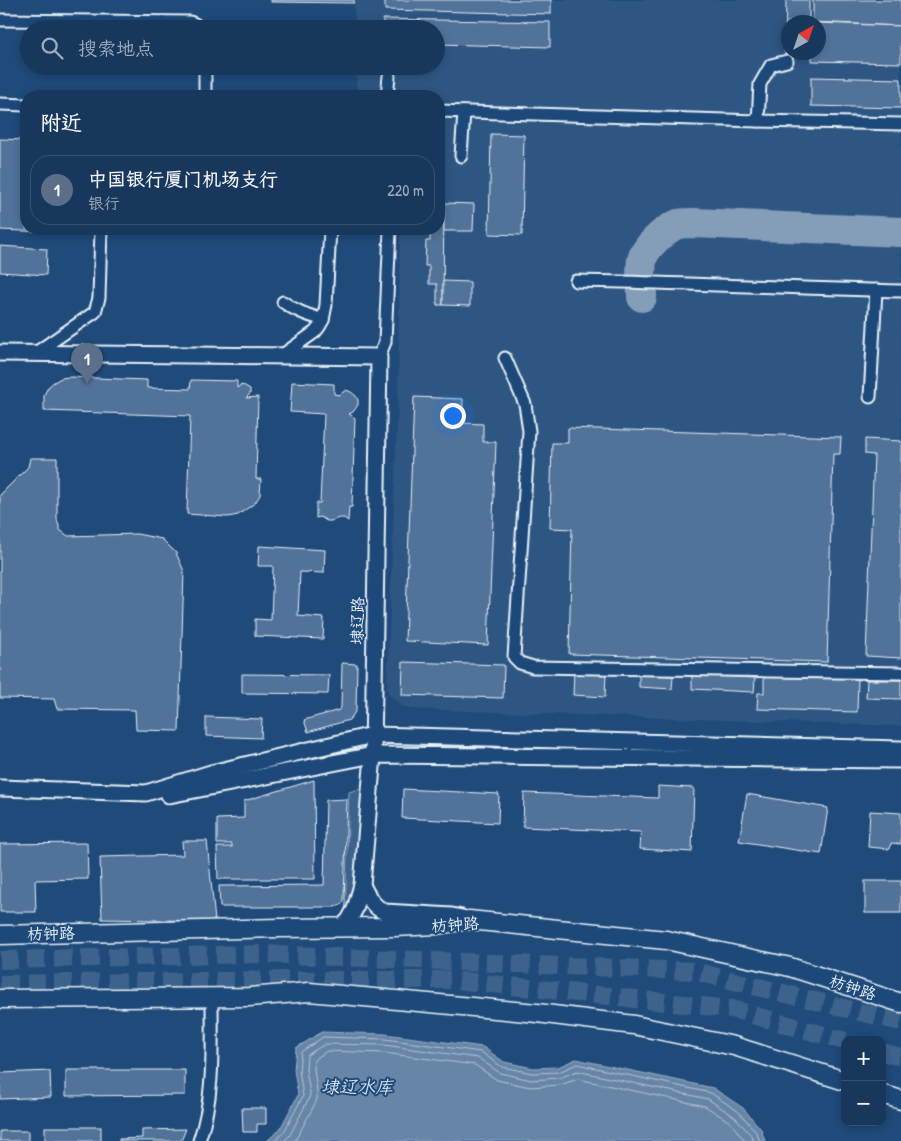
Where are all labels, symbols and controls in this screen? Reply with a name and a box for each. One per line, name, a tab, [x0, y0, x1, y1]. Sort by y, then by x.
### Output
north arrow	[781, 15, 826, 60]
search box	[20, 20, 445, 75]
icon: search	[38, 34, 66, 62]
text: 搜索地点	[78, 35, 154, 61]
text: 附近	[40, 108, 82, 137]
text: 中国银行厦门机场支行	[88, 166, 278, 192]
text: 1	[54, 179, 60, 201]
text: 220 m	[387, 179, 424, 201]
text: 银行	[88, 192, 120, 214]
pin: 1	[71, 343, 103, 384]
your location	[440, 403, 466, 429]
street label: 埭辽路	[346, 597, 368, 645]
street label: 枋钟路	[430, 911, 480, 937]
street label: 枋钟路	[27, 922, 75, 944]
street label: 枋钟路	[827, 969, 879, 1005]
map controls	[841, 1036, 886, 1126]
button: +	[841, 1036, 886, 1081]
water label: 埭辽水库	[321, 1074, 395, 1099]
button: −	[841, 1081, 886, 1126]

